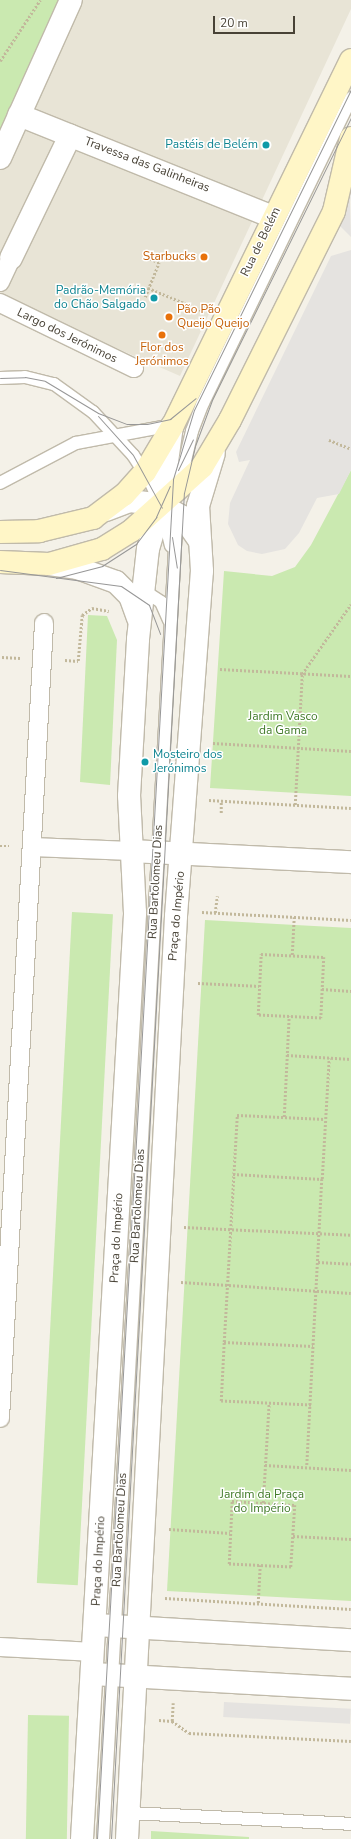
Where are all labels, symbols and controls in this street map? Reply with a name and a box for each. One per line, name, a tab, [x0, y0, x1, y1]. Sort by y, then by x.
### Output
scale bar	[215, 8, 297, 34]
text: 20 m	[220, 15, 248, 31]
street label: Travessa das Galinheiras	[82, 134, 212, 196]
place label: Pastéis de Belém	[165, 138, 258, 152]
marker: Pastéis de Belém	[261, 140, 271, 150]
street label: Rua de Belém	[238, 205, 284, 279]
place label: Starbucks	[143, 250, 196, 264]
marker: Starbucks	[199, 252, 209, 262]
place label: Padrão-Memória do Chão Salgado	[54, 284, 146, 312]
marker: Padrão-Memória do Chão Salgado	[149, 293, 159, 303]
place label: Pão Pão Queijo Queijo	[177, 303, 249, 331]
street label: Largo dos Jerónimos	[14, 305, 120, 367]
marker: Pão Pão Queijo Queijo	[164, 312, 174, 322]
marker: Flor dos Jerónimos	[157, 330, 167, 340]
place label: Flor dos Jerónimos	[135, 341, 189, 369]
park label: Jardim Vasco da Gama	[248, 710, 318, 738]
place label: Mosteiro dos Jerónimos	[153, 748, 222, 776]
marker: Mosteiro dos Jerónimos	[140, 757, 150, 767]
street label: Rua Bartolomeu Dias	[146, 824, 166, 940]
street label: Praça do Império	[166, 870, 188, 962]
street label: Rua Bartolomeu Dias	[128, 1148, 148, 1264]
street label: Praça do Império	[107, 1193, 127, 1283]
street label: Rua Bartolomeu Dias	[110, 1472, 130, 1588]
park label: Jardim da Praça do Império	[220, 1488, 304, 1516]
street label: Praça do Império	[89, 1516, 109, 1606]

